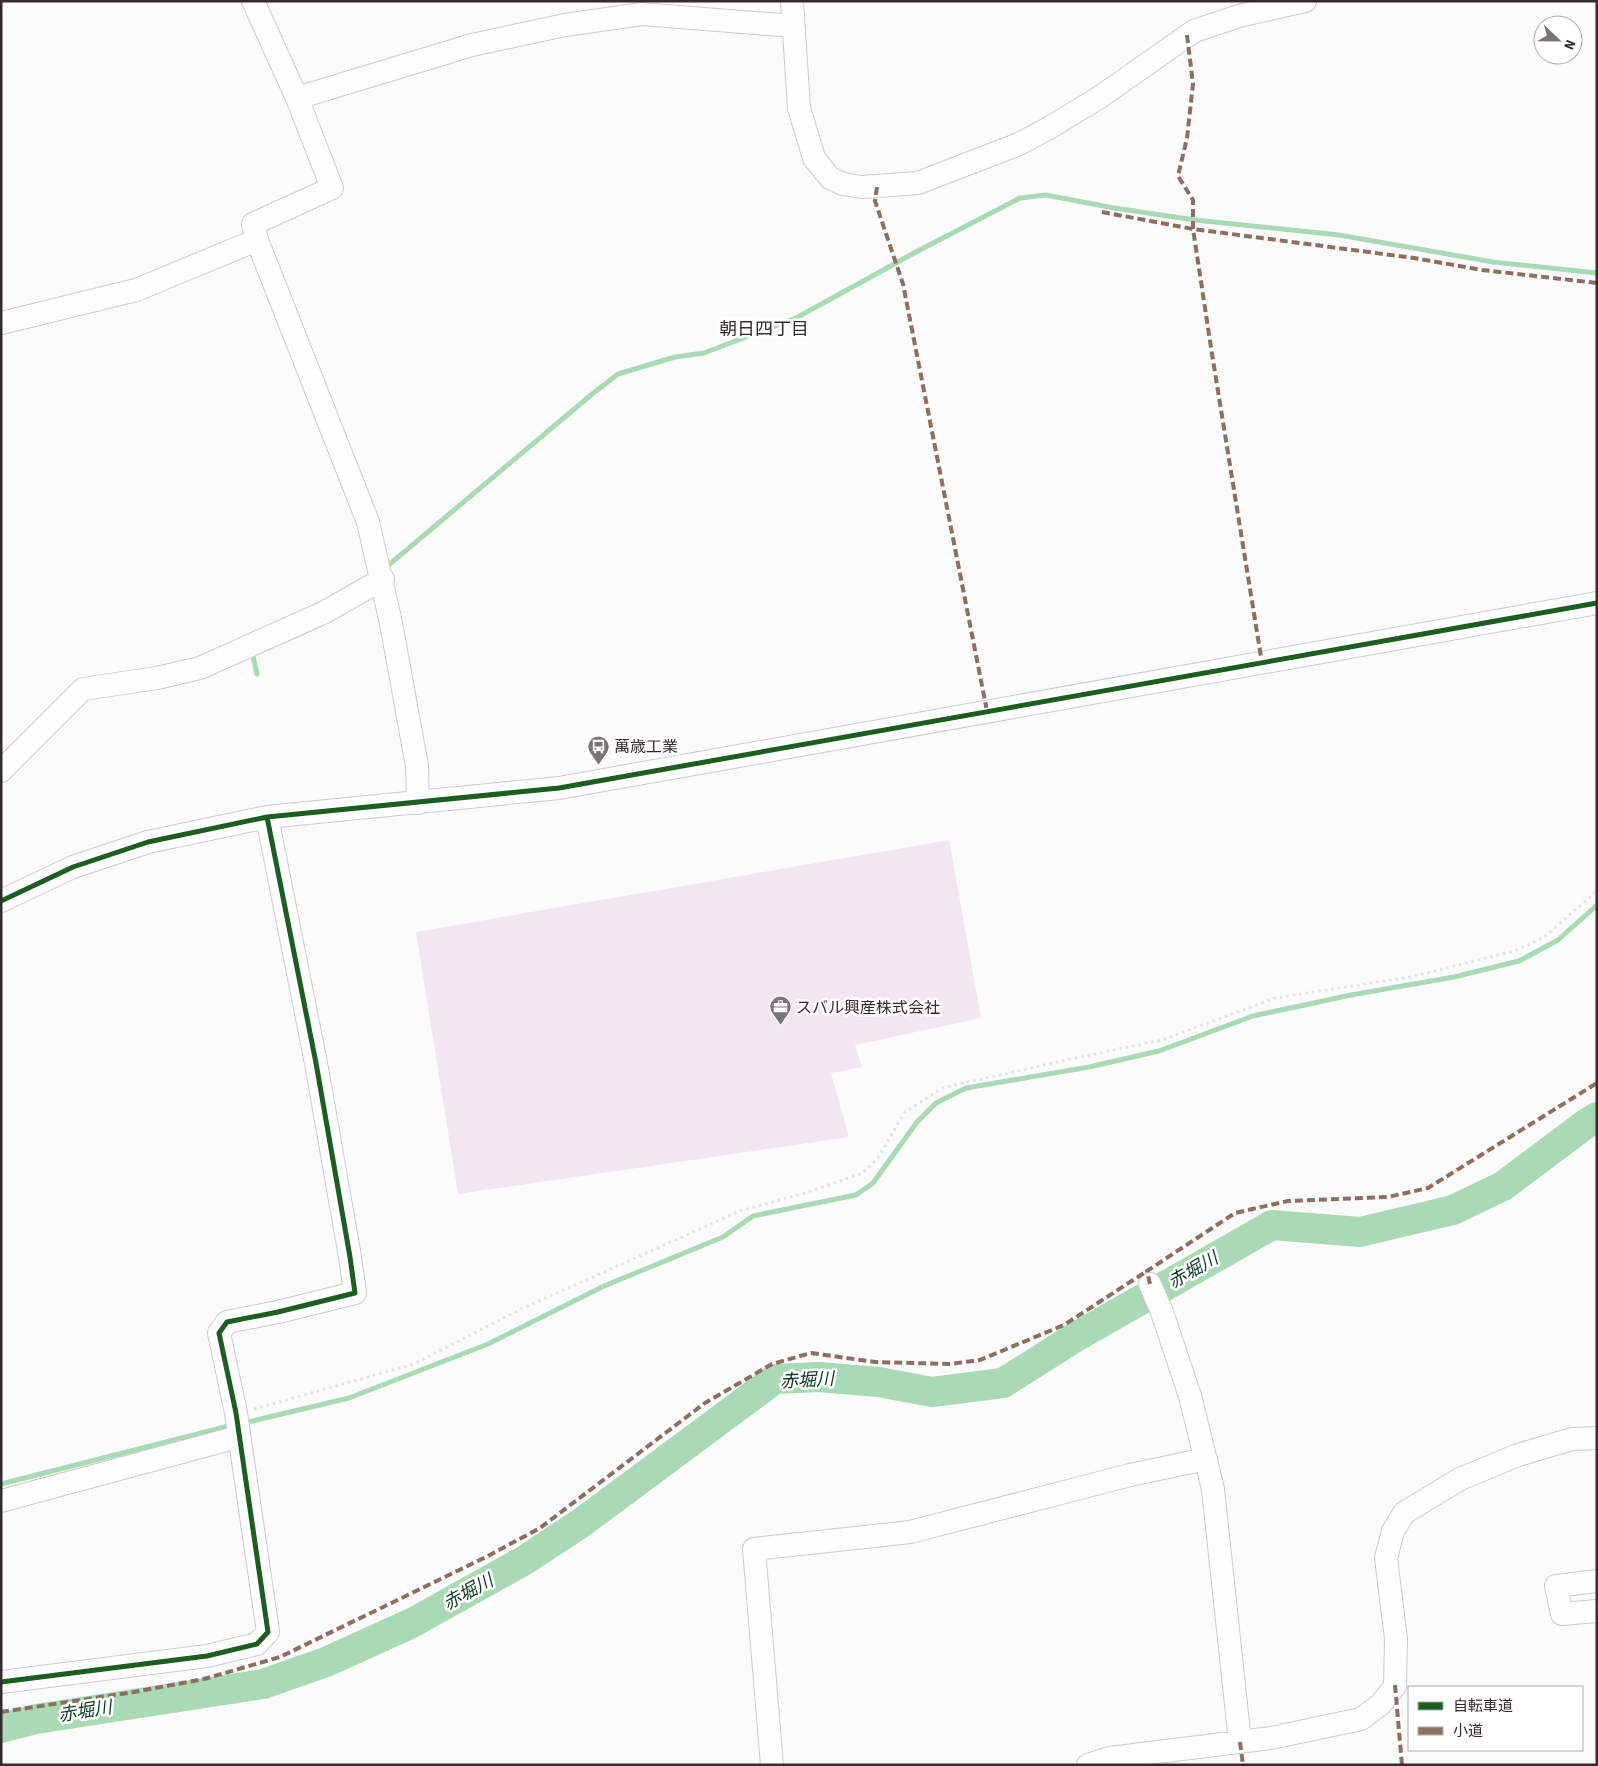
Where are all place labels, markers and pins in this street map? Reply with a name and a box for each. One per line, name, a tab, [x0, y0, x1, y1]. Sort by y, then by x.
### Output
bus stop icon: 萬歳工業	[586, 734, 610, 765]
place label: 萬歳工業	[614, 736, 678, 758]
office icon: スバル興産株式会社	[768, 995, 792, 1026]
place label: スバル興産株式会社	[796, 997, 940, 1019]

